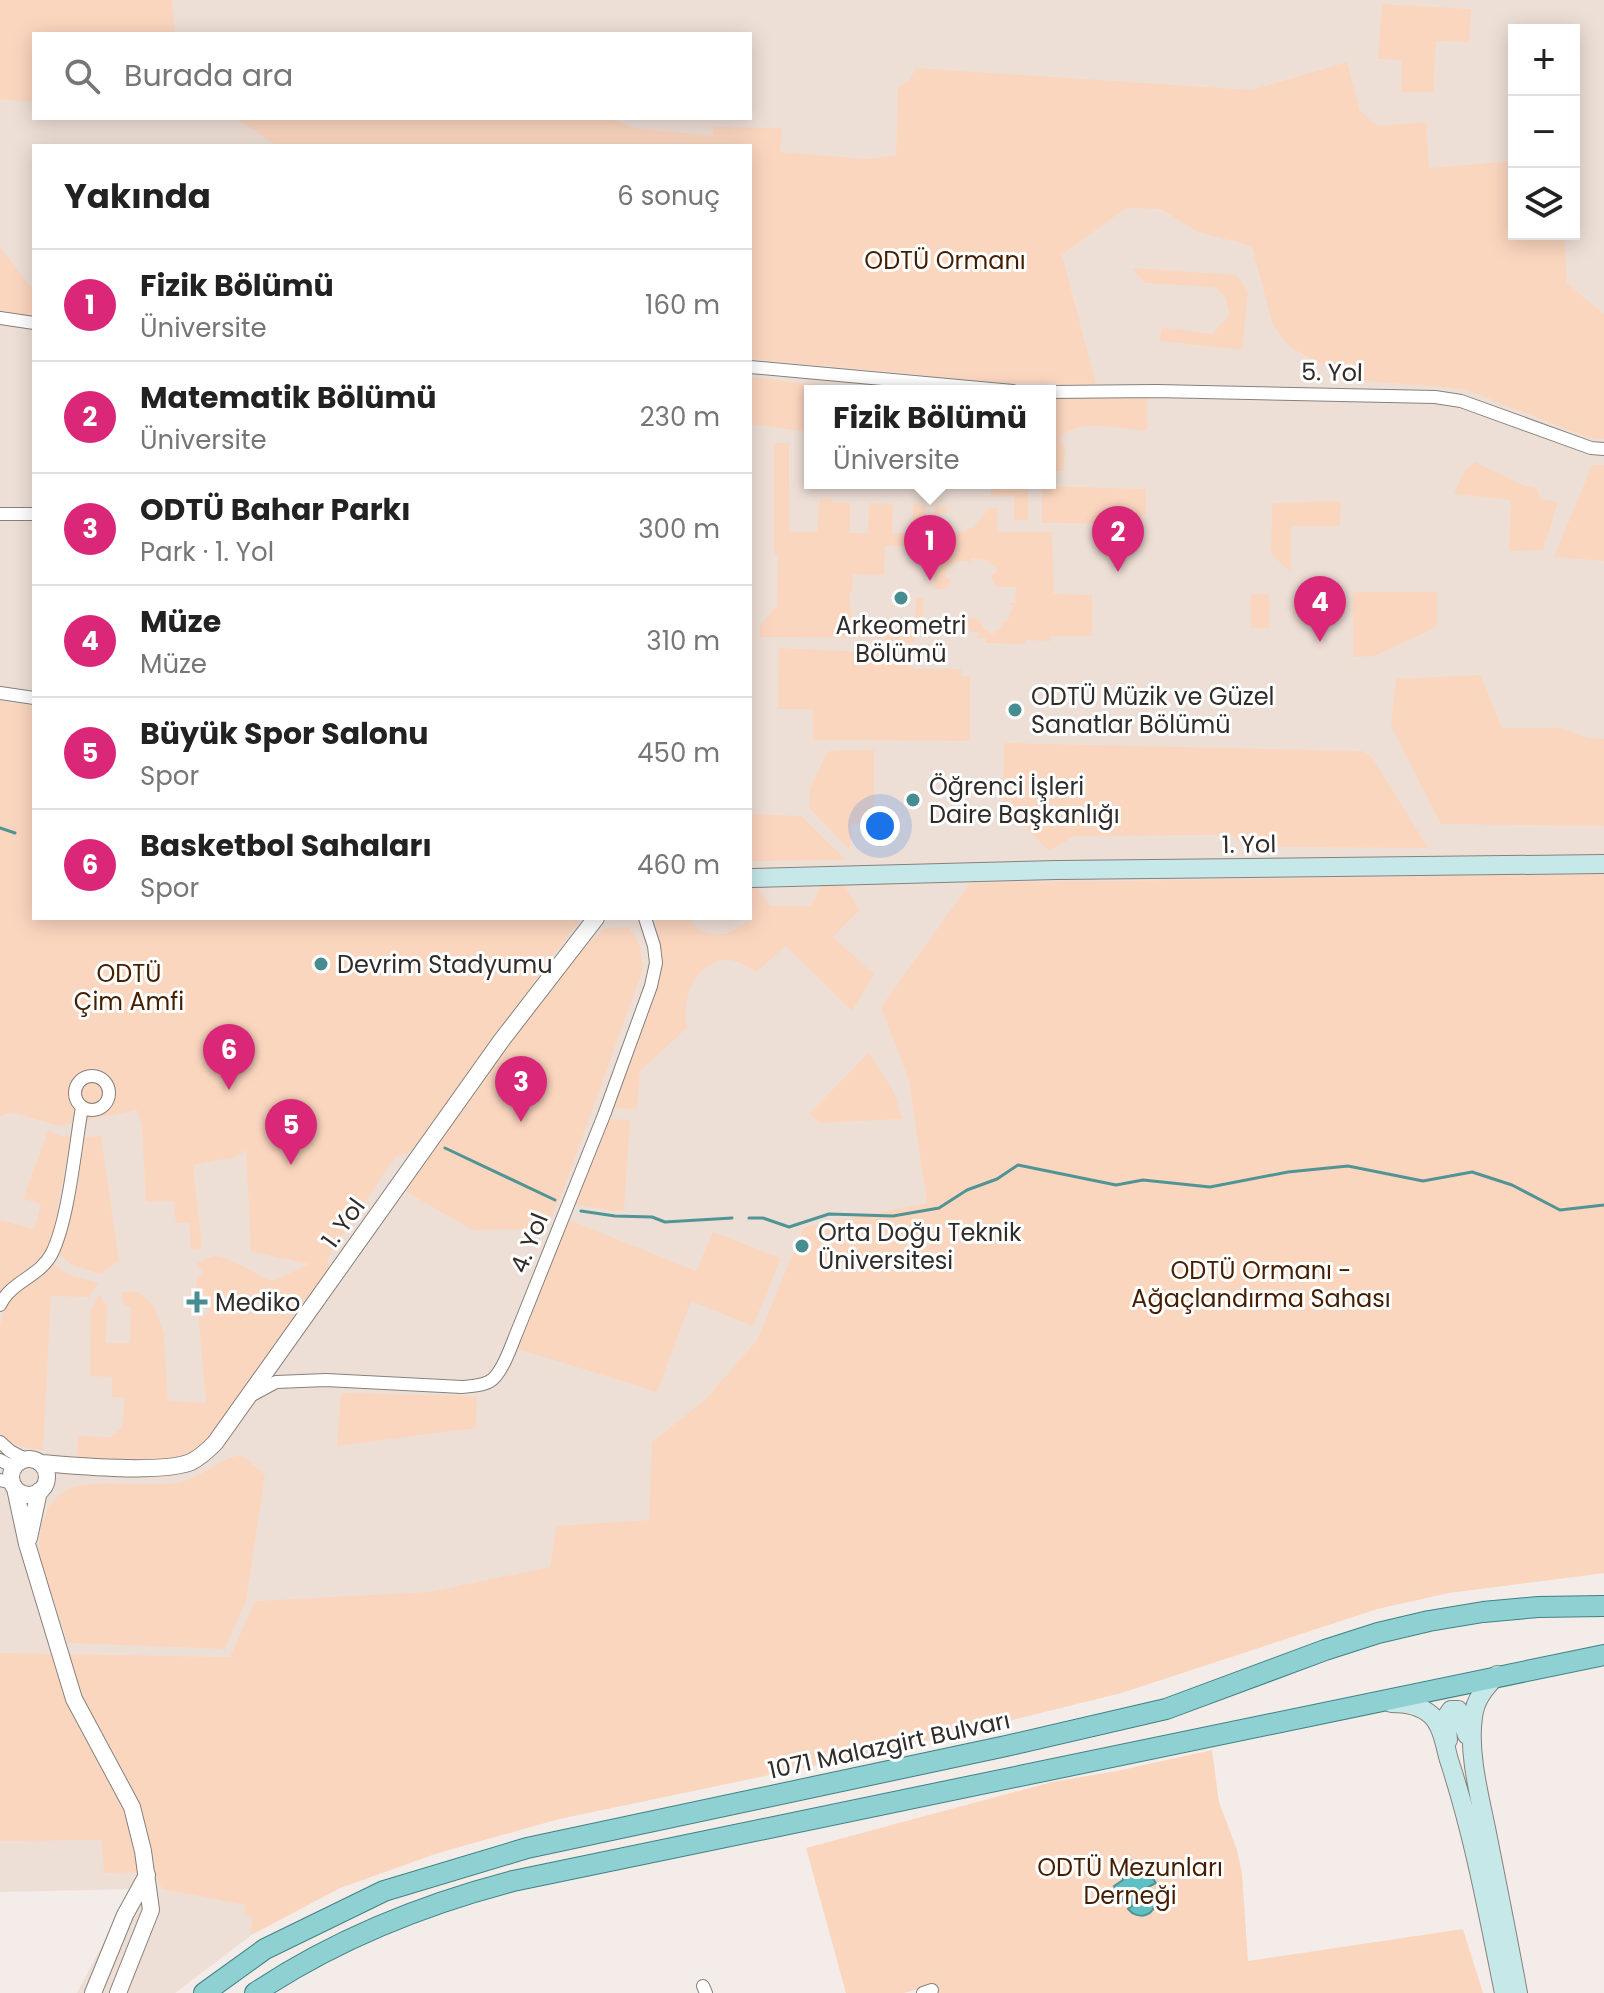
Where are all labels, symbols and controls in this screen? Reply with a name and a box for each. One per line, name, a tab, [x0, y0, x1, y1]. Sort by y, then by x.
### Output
map controls	[1508, 24, 1580, 240]
button: +	[1508, 24, 1580, 96]
search box	[32, 32, 752, 120]
icon: search	[60, 54, 104, 98]
text: Burada ara	[124, 54, 293, 97]
button: −	[1508, 96, 1580, 168]
button: layers	[1508, 168, 1580, 240]
text: Yakında	[64, 172, 211, 220]
text: 6 sonuç	[617, 178, 720, 214]
park label: ODTÜ Ormanı	[864, 244, 1026, 277]
text: Fizik Bölümü	[140, 264, 334, 307]
text: 1	[85, 287, 95, 323]
text: 160 m	[645, 287, 720, 323]
text: Üniversite	[140, 310, 267, 346]
street label: 5. Yol	[1301, 355, 1363, 389]
text: Matematik Bölümü	[140, 376, 437, 419]
popup	[804, 385, 1056, 489]
text: Fizik Bölümü	[833, 396, 1027, 439]
text: 2	[83, 399, 97, 435]
text: 230 m	[640, 399, 720, 435]
text: Üniversite	[140, 422, 267, 458]
text: Üniversite	[833, 442, 960, 478]
text: ODTÜ Bahar Parkı	[140, 488, 411, 531]
pin: 2	[1092, 506, 1144, 572]
text: 3	[82, 511, 98, 547]
text: 300 m	[638, 511, 720, 547]
pin: 1	[904, 515, 956, 581]
text: Park · 1. Yol	[140, 534, 274, 570]
pin: 4	[1294, 576, 1346, 642]
marker: Arkeometri Bölümü	[892, 589, 910, 607]
text: Müze	[140, 600, 221, 643]
place label: Arkeometri Bölümü	[836, 609, 966, 670]
text: 4	[81, 623, 99, 659]
text: 310 m	[646, 623, 720, 659]
text: Müze	[140, 646, 207, 682]
place label: ODTÜ Müzik ve Güzel Sanatlar Bölümü	[1031, 680, 1275, 741]
marker: ODTÜ Müzik ve Güzel Sanatlar Bölümü	[1006, 701, 1024, 719]
text: Büyük Spor Salonu	[140, 712, 428, 755]
text: 5	[82, 735, 98, 771]
text: 450 m	[637, 735, 720, 771]
text: Spor	[140, 758, 199, 794]
place label: Öğrenci İşleri Daire Başkanlığı	[929, 770, 1120, 831]
marker: Öğrenci İşleri Daire Başkanlığı	[904, 791, 922, 809]
your location	[860, 806, 900, 846]
text: Basketbol Sahaları	[140, 824, 432, 867]
street label: 1. Yol	[1222, 827, 1276, 861]
text: 6	[82, 847, 98, 883]
text: 460 m	[637, 847, 720, 883]
text: Spor	[140, 870, 199, 906]
place label: Devrim Stadyumu	[337, 948, 553, 981]
marker: Devrim Stadyumu	[312, 955, 330, 973]
park label: ODTÜ Çim Amfi	[74, 957, 184, 1018]
pin: 6	[203, 1024, 255, 1090]
pin: 3	[495, 1056, 547, 1122]
pin: 5	[265, 1099, 317, 1165]
street label: 1. Yol	[314, 1191, 372, 1255]
street label: 4. Yol	[502, 1208, 556, 1278]
place label: Orta Doğu Teknik Üniversitesi	[818, 1216, 1022, 1277]
marker: Orta Doğu Teknik Üniversitesi	[793, 1237, 811, 1255]
park label: ODTÜ Ormanı - Ağaçlandırma Sahası	[1131, 1254, 1391, 1315]
place label: Mediko	[215, 1286, 300, 1319]
marker: Mediko	[186, 1291, 208, 1313]
street label: 1071 Malazgirt Bulvarı	[765, 1703, 1013, 1787]
park label: ODTÜ Mezunları Derneği	[1037, 1851, 1223, 1912]

